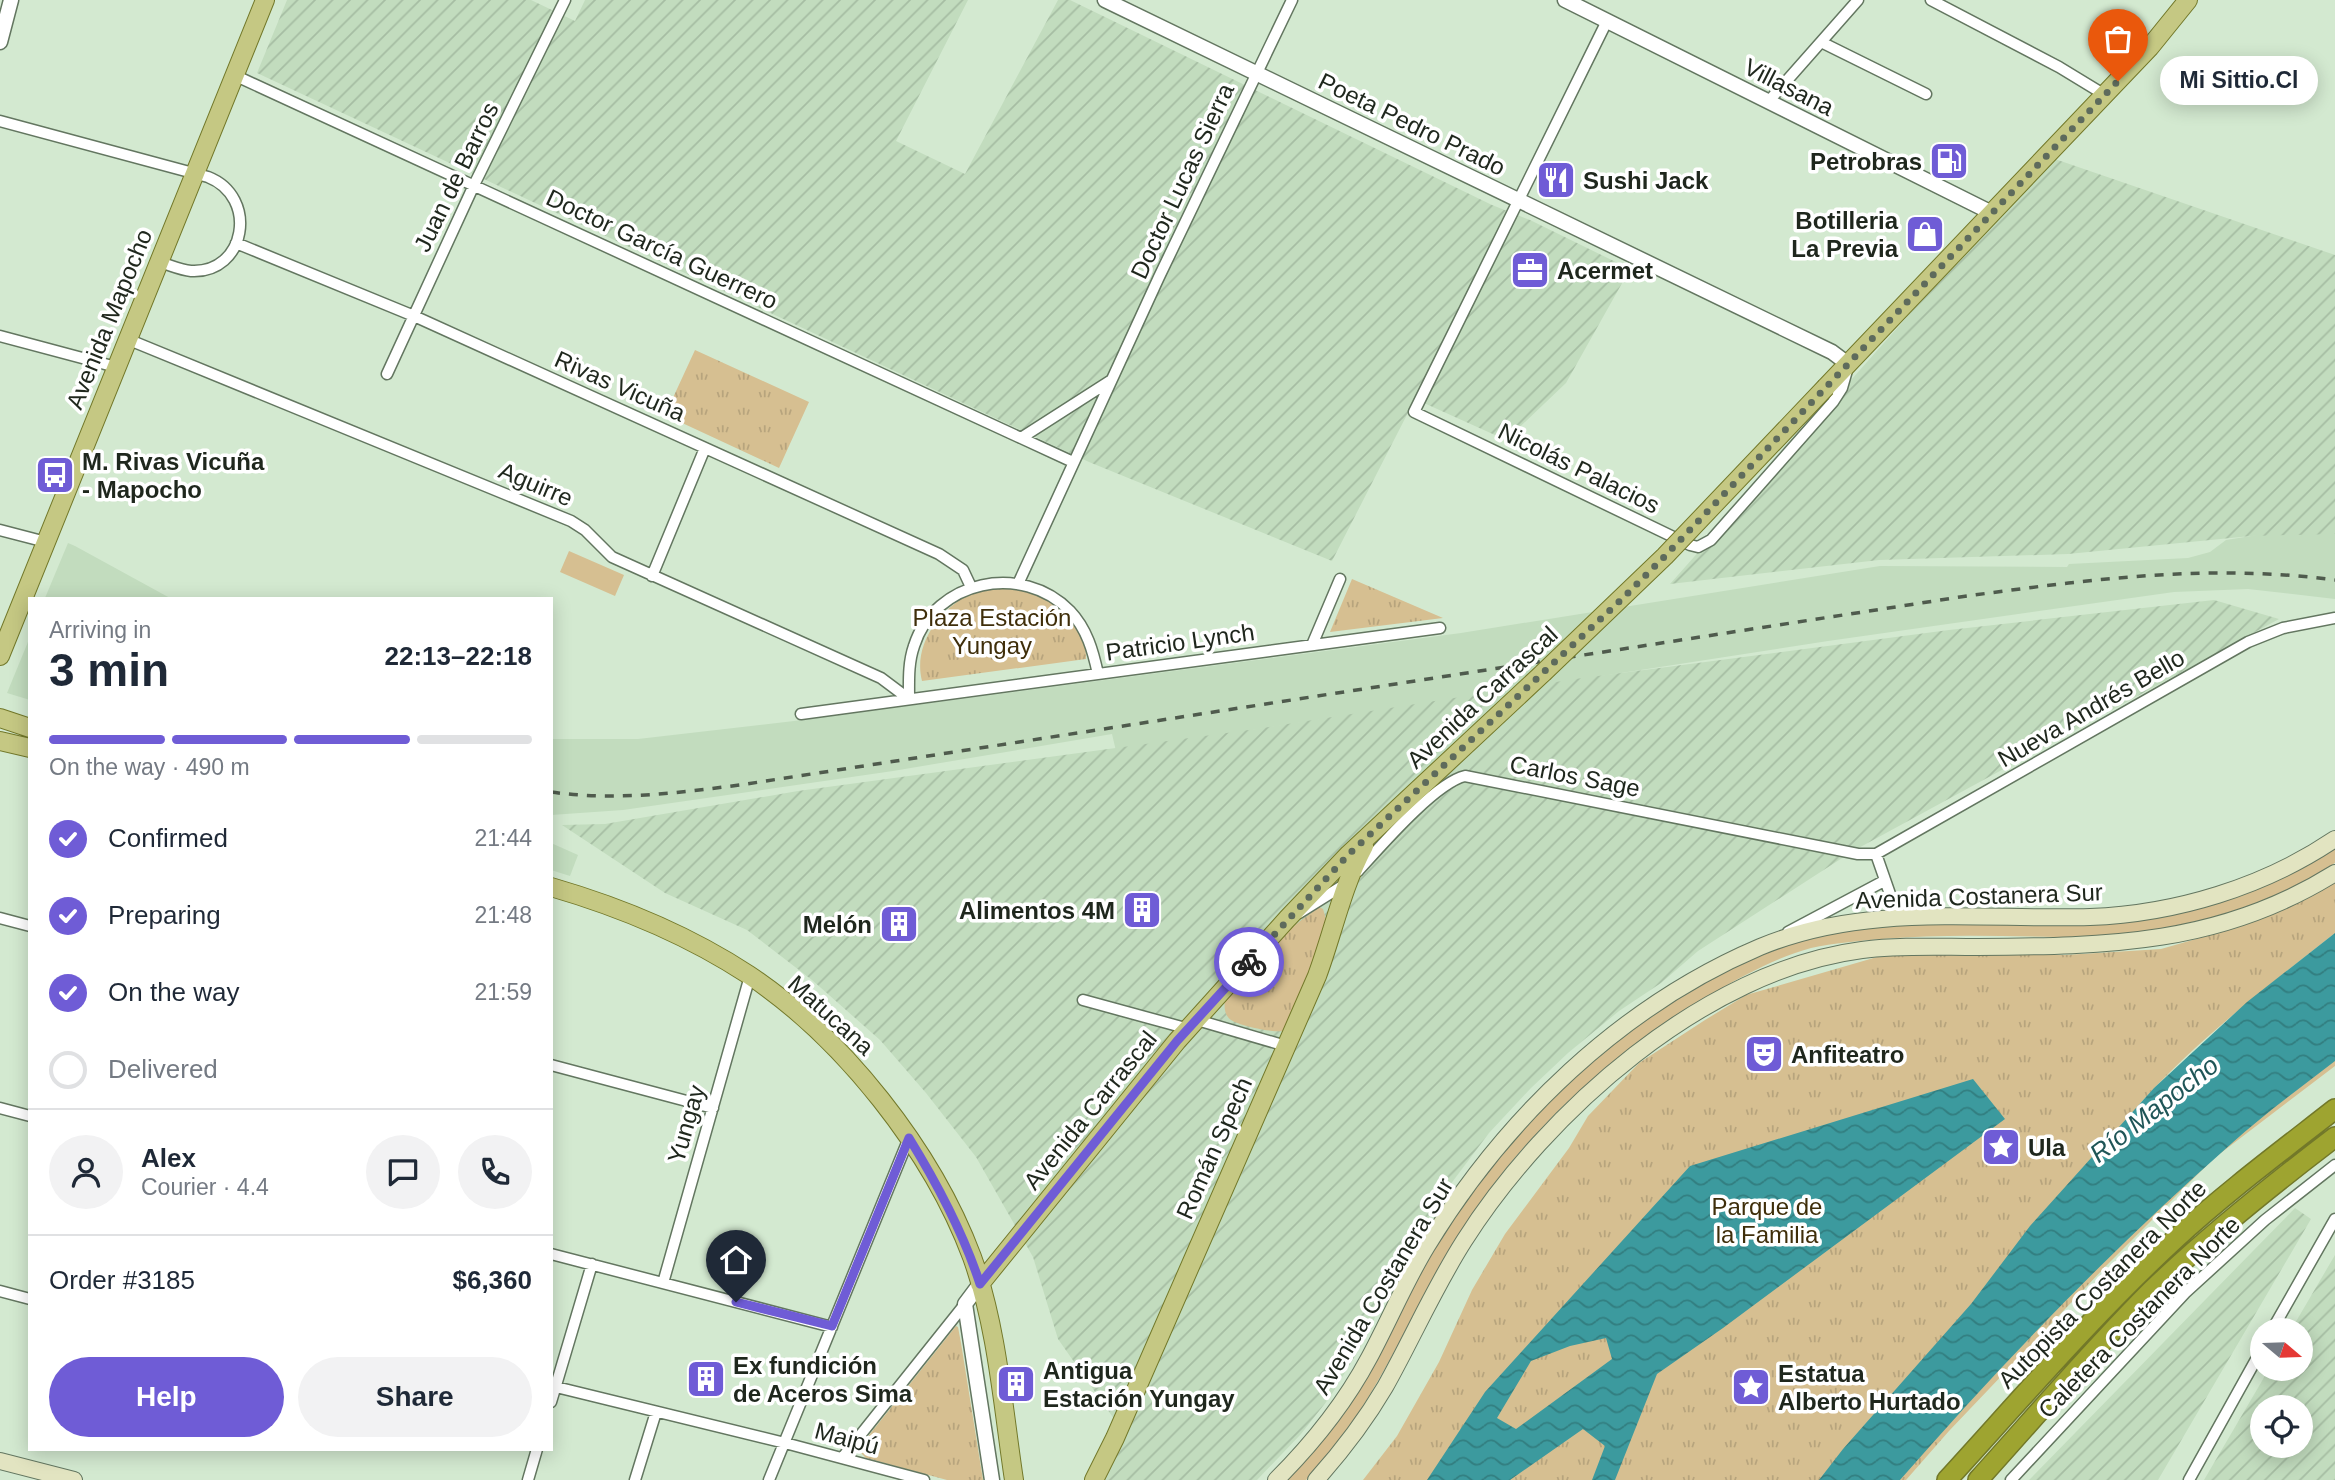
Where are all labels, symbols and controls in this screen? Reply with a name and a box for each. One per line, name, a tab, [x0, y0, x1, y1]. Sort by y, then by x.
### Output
pin	[2088, 9, 2148, 81]
icon: bag	[2099, 20, 2137, 58]
street label: Villasana	[1740, 53, 1839, 121]
callout: Mi Sittio.Cl	[2160, 56, 2318, 106]
street label: Poeta Pedro Prado	[1314, 67, 1510, 181]
text: Mi Sittio.Cl	[2180, 67, 2298, 93]
street label: Doctor Lucas Sierra	[1125, 79, 1239, 283]
street label: Juan de Barros	[408, 98, 504, 256]
fuel station icon: Petrobras	[1928, 140, 1970, 182]
place label: Petrobras	[1810, 148, 1922, 175]
restaurant icon: Sushi Jack	[1535, 159, 1577, 201]
place label: Sushi Jack	[1583, 167, 1709, 194]
street label: Doctor García Guerrero	[542, 183, 782, 315]
place label: Botilleria La Previa	[1791, 207, 1899, 262]
shop icon: Botilleria La Previa	[1904, 213, 1946, 255]
street label: Avenida Mapocho	[61, 225, 157, 413]
office icon: Acermet	[1509, 249, 1551, 291]
place label: Acermet	[1557, 257, 1653, 284]
street label: Rivas Vicuña	[551, 345, 690, 427]
street label: Nicolás Palacios	[1494, 417, 1664, 519]
place label: M. Rivas Vicuña - Mapocho	[82, 448, 265, 503]
bus stop icon: M. Rivas Vicuña - Mapocho	[34, 454, 76, 496]
street label: Aguirre	[495, 456, 577, 512]
park label: Plaza Estación Yungay	[913, 604, 1071, 659]
text: Arriving in	[49, 617, 151, 643]
street label: Patricio Lynch	[1104, 618, 1256, 666]
street label: Avenida Carrascal	[1401, 620, 1563, 774]
text: 22:13–22:18	[385, 641, 532, 671]
text: 3 min	[49, 644, 169, 696]
street label: Nueva Andrés Bello	[1993, 644, 2189, 772]
street label: Carlos Sage	[1508, 750, 1642, 802]
text: On the way · 490 m	[49, 754, 250, 780]
icon: check	[49, 820, 87, 858]
text: Confirmed	[108, 823, 228, 853]
text: 21:44	[474, 825, 532, 851]
street label: Avenida Costanera Sur	[1855, 878, 2103, 914]
building icon: Alimentos 4M	[1121, 889, 1163, 931]
icon: check	[49, 897, 87, 935]
place label: Alimentos 4M	[959, 897, 1115, 924]
text: Preparing	[108, 900, 221, 930]
text: 21:48	[474, 902, 532, 928]
building icon: Melón	[878, 903, 920, 945]
place label: Melón	[803, 911, 872, 938]
courier	[1214, 927, 1284, 997]
icon: bike	[1230, 943, 1268, 981]
street label: Matucana	[783, 970, 880, 1061]
icon: check	[49, 974, 87, 1012]
text: On the way	[108, 977, 240, 1007]
text: 21:59	[474, 979, 532, 1005]
street label: Avenida Carrascal	[1018, 1025, 1162, 1195]
theatre icon: Anfiteatro	[1743, 1033, 1785, 1075]
place label: Anfiteatro	[1791, 1041, 1904, 1068]
water label: Río Mapocho	[2084, 1050, 2224, 1168]
text: Delivered	[108, 1054, 218, 1084]
street label: Román Spech	[1171, 1073, 1257, 1223]
street label: Yungay	[662, 1082, 710, 1166]
place icon: Ula	[1980, 1126, 2022, 1168]
place label: Ula	[2028, 1134, 2066, 1161]
button: person	[49, 1135, 123, 1209]
button: chat	[366, 1135, 440, 1209]
button: phone	[458, 1135, 532, 1209]
text: Alex	[141, 1143, 196, 1173]
street label: Avenida Costanera Sur	[1308, 1173, 1458, 1399]
text: Courier · 4.4	[141, 1174, 269, 1200]
street label: Autopista Costanera Norte	[1992, 1174, 2212, 1394]
park label: Parque de la Familia	[1712, 1193, 1822, 1248]
street label: Caletera Costanera Norte	[2033, 1211, 2245, 1423]
pin	[706, 1230, 766, 1302]
icon: home	[717, 1241, 755, 1279]
text: Order #3185	[49, 1265, 195, 1295]
text: $6,360	[452, 1265, 532, 1295]
north arrow	[2250, 1318, 2314, 1381]
map controls	[2250, 1318, 2313, 1458]
place label: Ex fundición de Aceros Sima	[733, 1352, 913, 1407]
button: Help	[49, 1357, 284, 1437]
button: Share	[298, 1357, 532, 1437]
place label: Antigua Estación Yungay	[1043, 1357, 1235, 1412]
building icon: Ex fundición de Aceros Sima	[685, 1358, 727, 1400]
place label: Estatua Alberto Hurtado	[1778, 1360, 1961, 1415]
building icon: Antigua Estación Yungay	[995, 1363, 1037, 1405]
place icon: Estatua Alberto Hurtado	[1730, 1366, 1772, 1408]
button: locate	[2250, 1395, 2313, 1458]
street label: Maipú	[812, 1416, 882, 1460]

